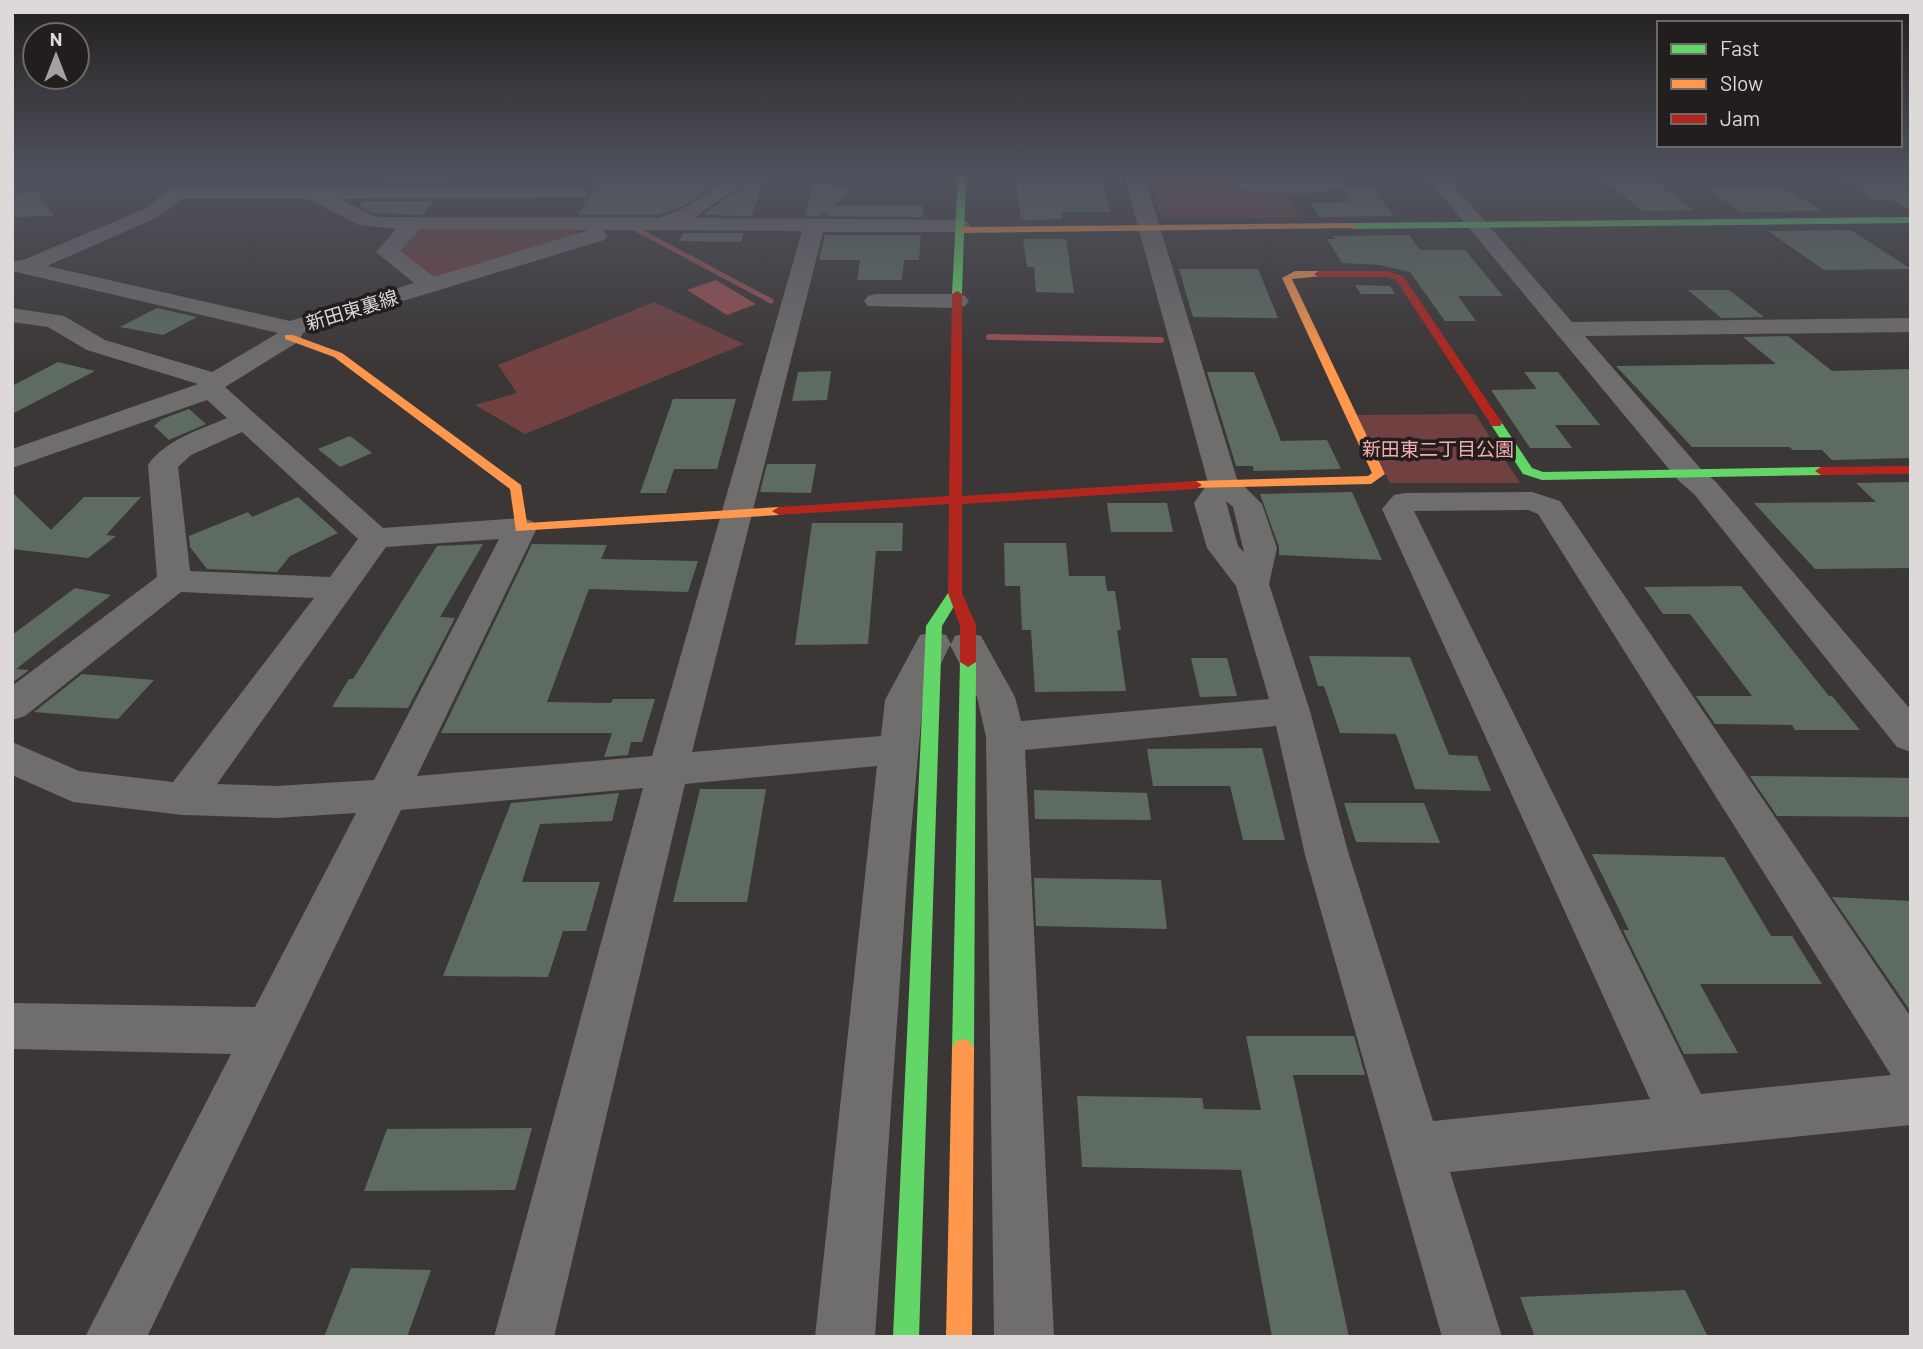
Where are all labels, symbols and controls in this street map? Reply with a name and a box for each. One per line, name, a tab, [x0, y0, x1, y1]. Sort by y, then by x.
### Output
north arrow	[21, 21, 91, 91]
legend	[1657, 21, 1902, 147]
text: N	[50, 27, 62, 50]
text: Fast	[1720, 35, 1760, 60]
text: Slow	[1720, 70, 1763, 95]
text: Jam	[1720, 105, 1760, 130]
street label: 新田東裏線	[303, 285, 401, 334]
park label: 新田東二丁目公園	[1362, 437, 1514, 460]

